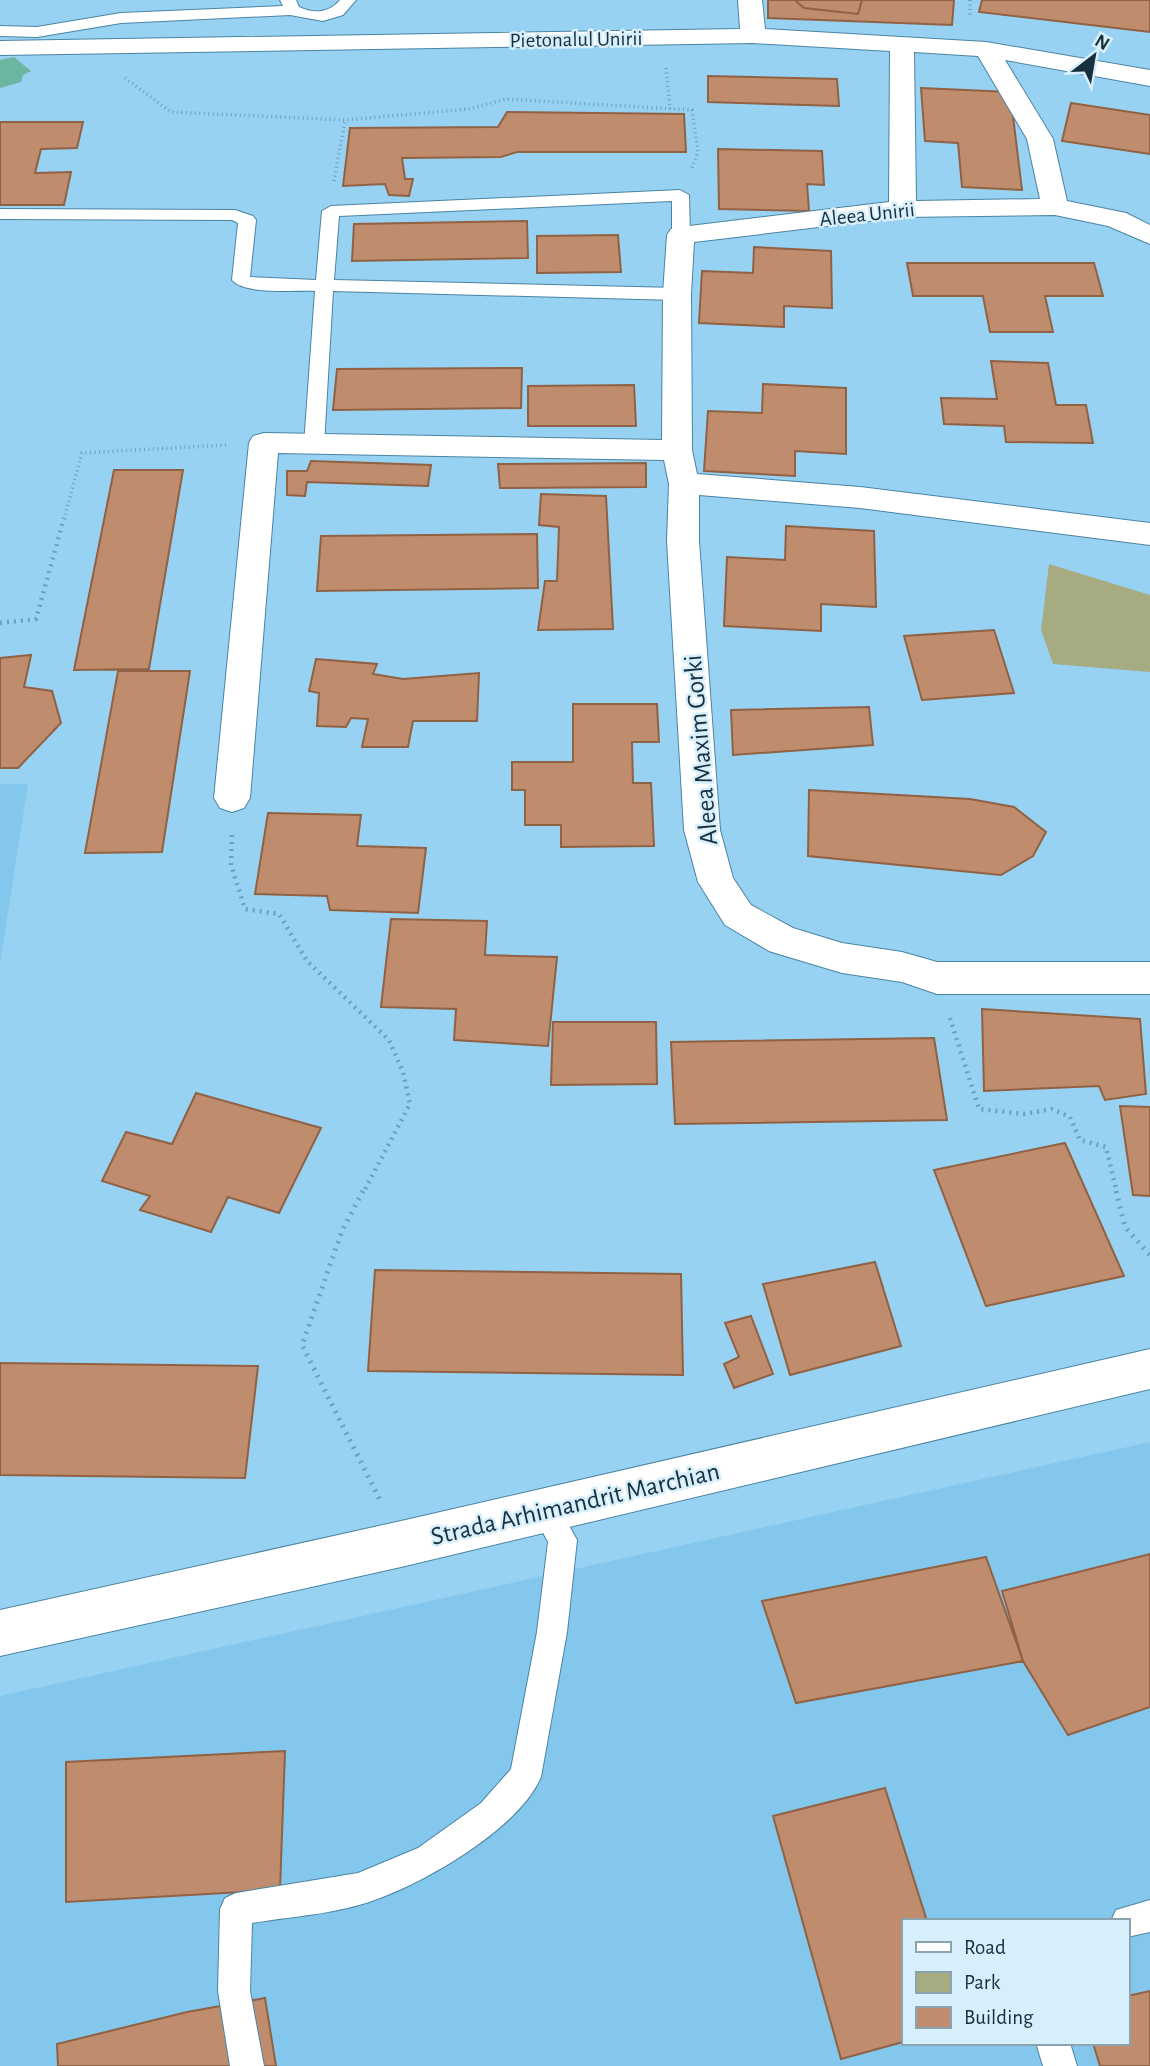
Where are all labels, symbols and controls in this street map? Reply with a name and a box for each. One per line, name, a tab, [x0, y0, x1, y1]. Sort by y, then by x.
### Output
north arrow	[1059, 21, 1129, 91]
street label: Pietonalul Unirii	[509, 28, 643, 51]
text: N	[1091, 31, 1113, 54]
street label: Aleea Unirii	[818, 199, 916, 230]
street label: Aleea Maxim Gorki	[680, 654, 722, 846]
street label: Strada Arhimandrit Marchian	[428, 1458, 722, 1550]
legend	[902, 1919, 1129, 2045]
text: Road	[964, 1937, 1006, 1958]
text: Park	[964, 1972, 1001, 1993]
text: Building	[964, 2007, 1034, 2028]

